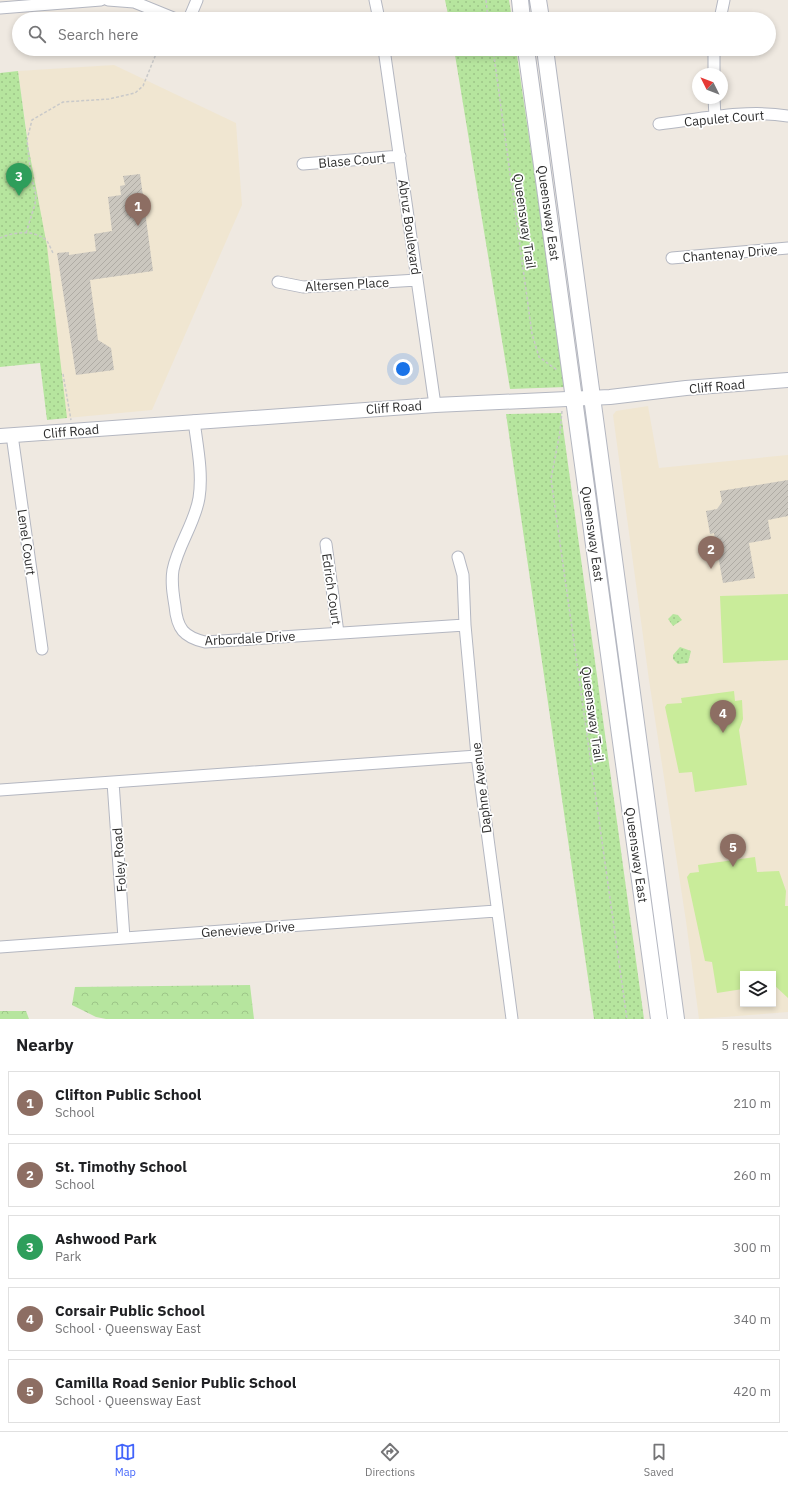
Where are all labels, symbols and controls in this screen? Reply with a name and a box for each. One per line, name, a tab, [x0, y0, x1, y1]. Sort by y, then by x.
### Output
search box	[12, 12, 776, 56]
icon: search	[26, 23, 48, 45]
text: Search here	[58, 25, 138, 44]
north arrow	[692, 68, 728, 104]
street label: Capulet Court	[683, 107, 765, 130]
street label: Blase Court	[318, 149, 386, 172]
pin: 3	[6, 163, 32, 196]
street label: Queensway East	[533, 164, 564, 262]
street label: Queensway Trail	[509, 172, 540, 270]
street label: Abruz Boulevard	[394, 178, 425, 276]
pin: 1	[125, 193, 151, 226]
street label: Chantenay Drive	[682, 241, 778, 266]
street label: Altersen Place	[305, 274, 389, 295]
your location	[393, 359, 413, 379]
street label: Cliff Road	[688, 376, 746, 397]
street label: Cliff Road	[365, 397, 423, 418]
street label: Cliff Road	[42, 421, 100, 442]
street label: Queensway East	[577, 485, 608, 583]
street label: Lenel Court	[13, 508, 40, 576]
pin: 2	[698, 536, 724, 569]
street label: Edrich Court	[318, 552, 345, 626]
street label: Arbordale Drive	[204, 628, 296, 649]
street label: Queensway Trail	[577, 665, 608, 763]
pin: 4	[710, 700, 736, 733]
street label: Daphne Avenue	[467, 741, 496, 834]
street label: Queensway East	[621, 806, 652, 904]
street label: Foley Road	[109, 827, 130, 893]
pin: 5	[720, 834, 746, 867]
street label: Genevieve Drive	[201, 918, 295, 941]
map controls	[740, 971, 776, 1007]
button: layers	[740, 971, 776, 1007]
text: Nearby	[16, 1034, 74, 1056]
text: 5 results	[721, 1037, 772, 1054]
text: Clifton Public School	[55, 1085, 201, 1104]
text: 1	[26, 1095, 34, 1112]
text: 210 m	[733, 1095, 771, 1112]
text: School	[55, 1104, 95, 1121]
text: St. Timothy School	[55, 1157, 187, 1176]
text: 2	[26, 1167, 34, 1184]
text: 260 m	[733, 1167, 771, 1184]
text: School	[55, 1176, 95, 1193]
text: Ashwood Park	[55, 1229, 157, 1248]
text: 3	[26, 1239, 34, 1256]
text: 300 m	[733, 1239, 771, 1256]
text: Park	[55, 1248, 81, 1265]
text: Corsair Public School	[55, 1301, 205, 1320]
text: 4	[26, 1311, 34, 1328]
text: 340 m	[733, 1311, 771, 1328]
text: School · Queensway East	[55, 1320, 201, 1337]
text: Camilla Road Senior Public School	[55, 1373, 296, 1392]
text: 5	[26, 1383, 34, 1400]
text: 420 m	[733, 1383, 771, 1400]
text: School · Queensway East	[55, 1392, 201, 1409]
tab: Map	[114, 1441, 136, 1479]
tab: Directions	[365, 1441, 415, 1479]
tab: Saved	[644, 1441, 674, 1479]

